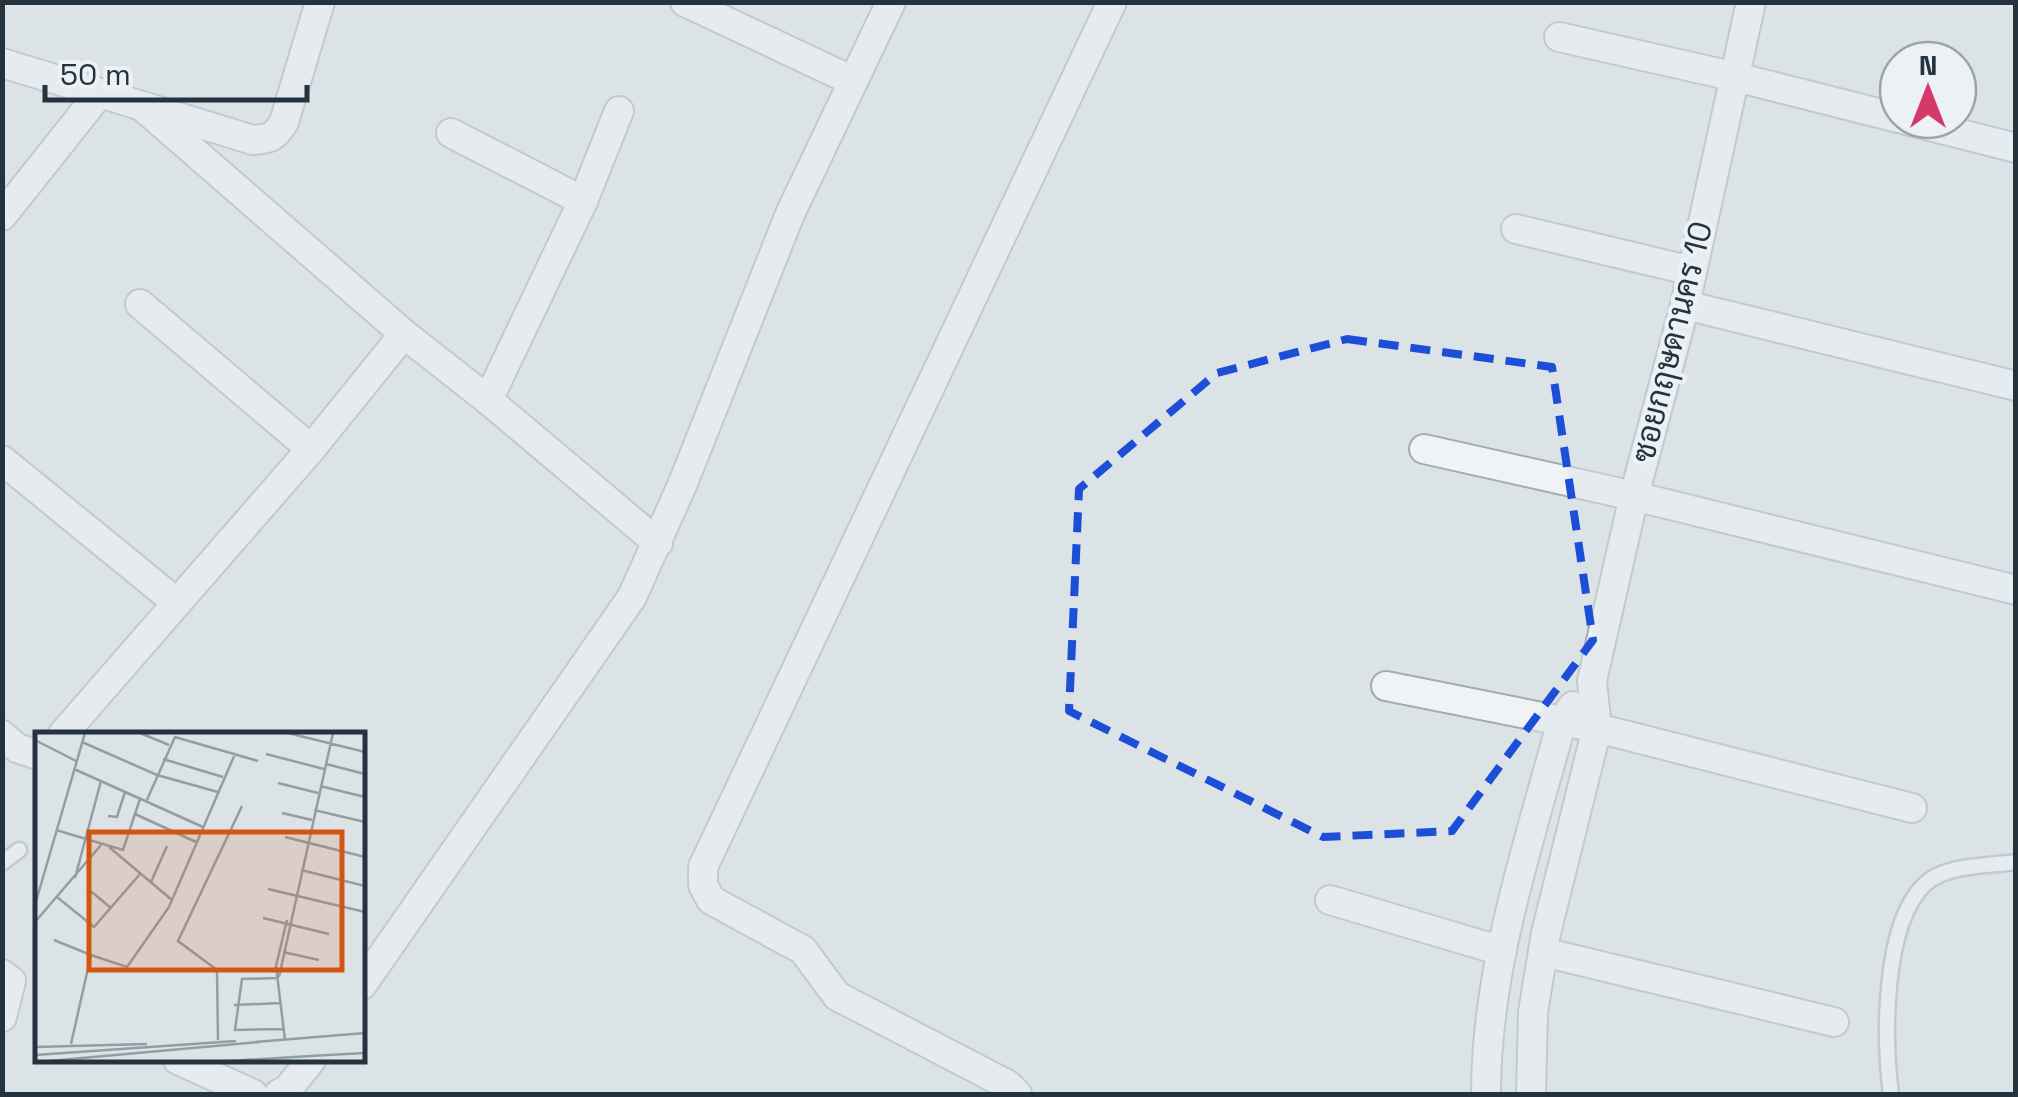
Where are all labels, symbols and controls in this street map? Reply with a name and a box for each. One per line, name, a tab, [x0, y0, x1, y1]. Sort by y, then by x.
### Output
scale bar	[45, 40, 308, 102]
north arrow	[1878, 40, 1978, 140]
text: N	[1919, 47, 1937, 83]
text: 50 m	[60, 55, 131, 94]
street label: ซอยกฤษดานคร 10	[1623, 217, 1721, 467]
inset map	[35, 732, 365, 1062]

